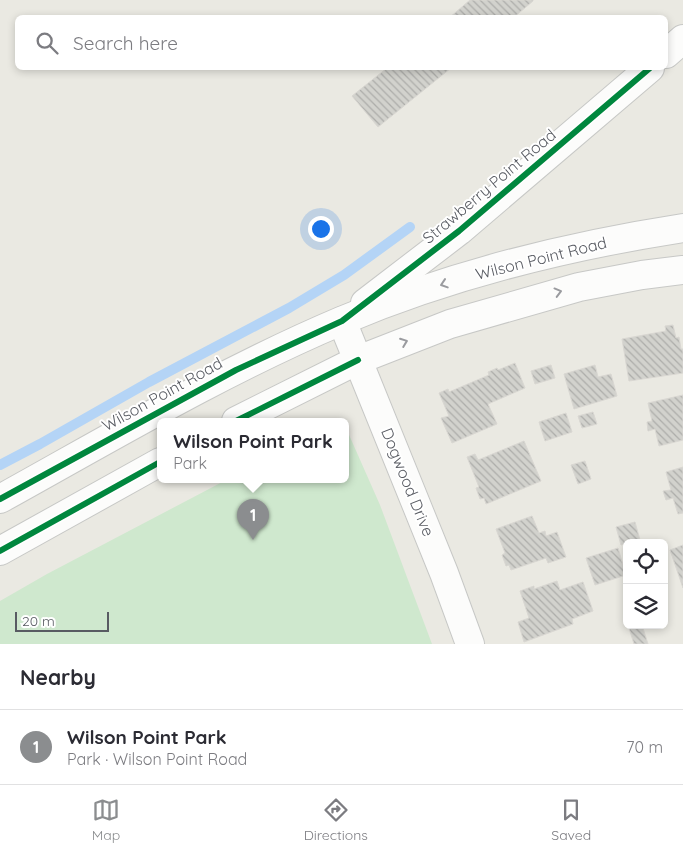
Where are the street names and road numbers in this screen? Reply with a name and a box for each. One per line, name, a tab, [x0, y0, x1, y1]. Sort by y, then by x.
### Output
street label: Strawberry Point Road	[418, 124, 560, 248]
street label: Wilson Point Road	[473, 232, 609, 284]
street label: Wilson Point Road	[98, 353, 226, 435]
street label: Dogwood Drive	[377, 425, 439, 539]

